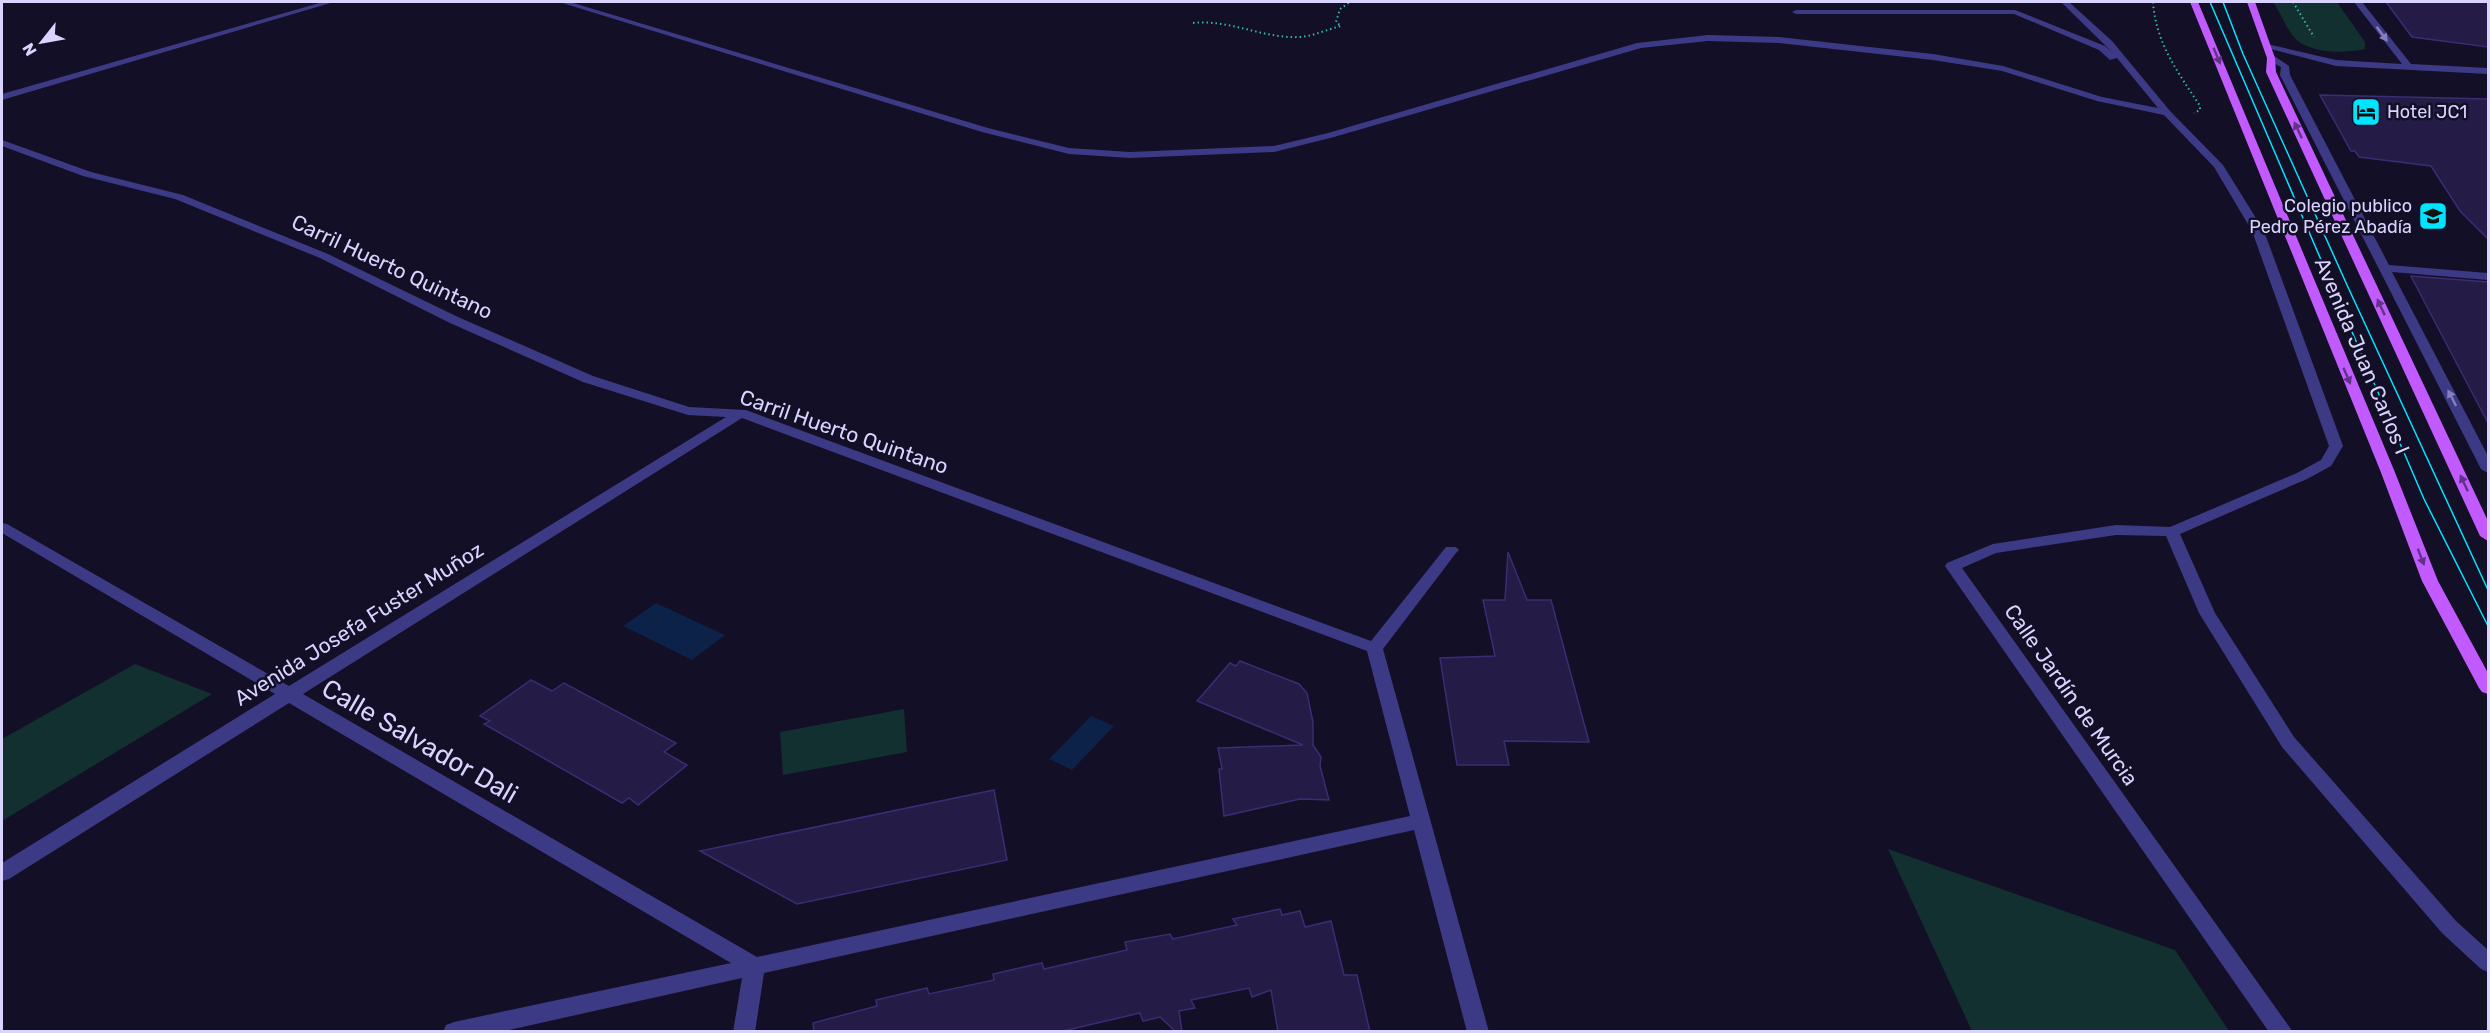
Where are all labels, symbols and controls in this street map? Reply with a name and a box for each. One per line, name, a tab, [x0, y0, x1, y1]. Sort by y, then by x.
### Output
north arrow	[12, 12, 72, 72]
one-way arrow	[2376, 26, 2388, 42]
text: N	[18, 40, 41, 59]
one-way arrow	[2212, 47, 2222, 65]
hotel icon: Hotel JC1	[2350, 96, 2382, 128]
place label: Hotel JC1	[2387, 101, 2467, 123]
one-way arrow	[2293, 121, 2303, 139]
place label: Colegio publico Pedro Pérez Abadía	[2249, 195, 2412, 238]
school or university icon: Colegio publico Pedro Pérez Abadía	[2417, 200, 2449, 232]
street label: Carril Huerto Quintano	[288, 209, 497, 324]
street label: Avenida Juan Carlos I	[2310, 254, 2415, 458]
one-way arrow	[2376, 298, 2385, 315]
one-way arrow	[2342, 368, 2352, 386]
street label: Carril Huerto Quintano	[737, 384, 952, 479]
one-way arrow	[2447, 389, 2457, 406]
one-way arrow	[2459, 475, 2468, 492]
street label: Avenida Josefa Fuster Muñoz	[230, 537, 488, 711]
one-way arrow	[2417, 548, 2426, 566]
street label: Calle Jardín de Murcia	[1999, 599, 2143, 790]
street label: Calle Salvador Dali	[316, 673, 523, 810]

